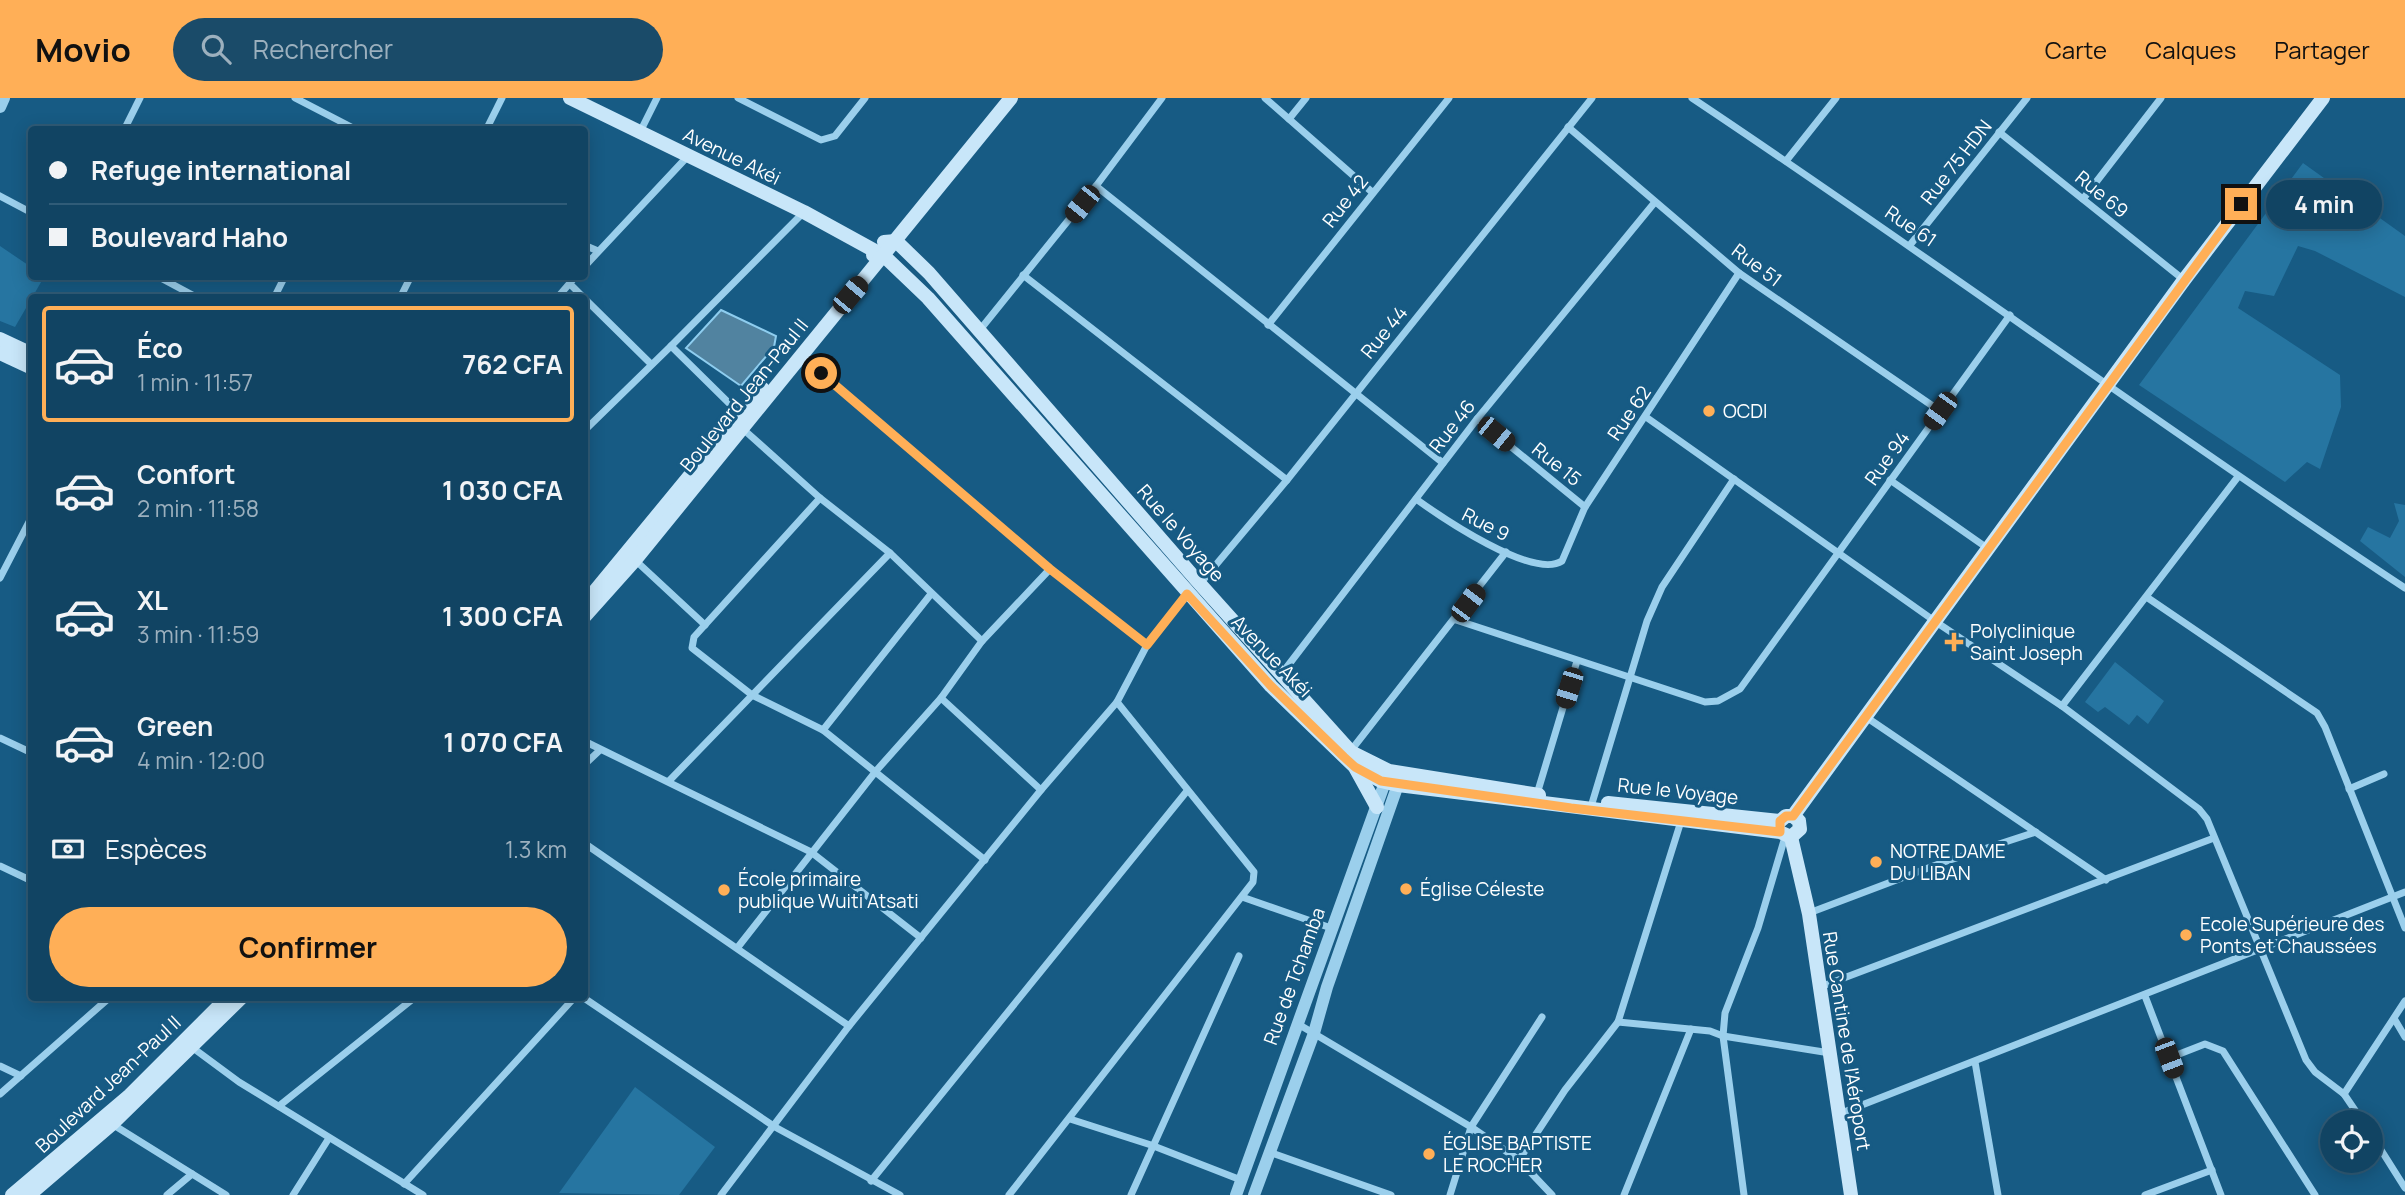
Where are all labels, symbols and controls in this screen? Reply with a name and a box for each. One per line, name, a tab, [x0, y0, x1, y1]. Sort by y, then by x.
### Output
search box	[173, 18, 663, 81]
text: Movio	[35, 27, 131, 72]
icon: search	[197, 30, 235, 68]
text: Rechercher	[253, 31, 393, 67]
text: Carte	[2045, 33, 2107, 66]
text: Calques	[2145, 33, 2236, 66]
text: Partager	[2274, 33, 2370, 66]
street label: Rue 75 HDN	[1915, 114, 1997, 210]
street label: Avenue Akéi	[679, 121, 785, 191]
text: Refuge international	[91, 152, 351, 188]
street label: Rue 69	[2070, 165, 2134, 223]
street label: Rue 42	[1316, 169, 1374, 233]
callout: 4 min	[2266, 180, 2381, 228]
car	[1061, 181, 1104, 227]
route end	[2225, 188, 2257, 220]
text: 4 min	[2294, 188, 2354, 220]
street label: Rue 61	[1880, 199, 1942, 253]
text: Boulevard Haho	[91, 219, 288, 255]
street label: Rue 51	[1727, 238, 1787, 292]
car	[829, 272, 872, 318]
street label: Rue 44	[1355, 300, 1413, 364]
street label: Boulevard Jean-Paul II	[674, 313, 814, 477]
text: Éco	[137, 330, 183, 366]
icon: car	[53, 333, 116, 396]
text: 762 CFA	[462, 346, 563, 382]
route start	[805, 357, 837, 389]
text: 1 min · 11:57	[137, 366, 253, 398]
street label: Rue 62	[1601, 381, 1657, 445]
car	[1920, 388, 1961, 434]
street label: Rue 46	[1423, 394, 1481, 458]
place label: OCDI	[1723, 398, 1768, 424]
marker: OCDI	[1701, 403, 1717, 419]
car	[1474, 413, 1519, 455]
street label: Rue 94	[1859, 426, 1915, 490]
street label: Rue 15	[1527, 436, 1587, 492]
text: Confort	[137, 456, 236, 492]
icon: car	[53, 459, 116, 522]
text: 1 030 CFA	[442, 472, 563, 508]
street label: Rue le Voyage	[1131, 479, 1231, 587]
text: 2 min · 11:58	[137, 492, 259, 524]
street label: Rue 9	[1458, 501, 1514, 547]
car	[1447, 580, 1490, 626]
text: XL	[137, 582, 168, 618]
icon: car	[53, 585, 116, 648]
text: 1 300 CFA	[442, 598, 563, 634]
street label: Avenue Akéi	[1226, 609, 1318, 703]
text: 3 min · 11:59	[137, 618, 260, 650]
place label: Polyclinique Saint Joseph	[1970, 618, 2083, 666]
marker: Polyclinique Saint Joseph	[1944, 632, 1964, 652]
car	[1553, 665, 1586, 711]
text: Green	[137, 708, 213, 744]
icon: car	[53, 711, 116, 774]
text: 1 070 CFA	[443, 724, 563, 760]
text: 4 min · 12:00	[137, 744, 265, 776]
street label: Rue le Voyage	[1616, 772, 1740, 810]
icon: cash	[49, 830, 87, 868]
text: Espèces	[105, 831, 207, 867]
text: 1.3 km	[505, 833, 567, 865]
place label: NOTRE DAME DU LIBAN	[1890, 838, 2006, 886]
marker: NOTRE DAME DU LIBAN	[1868, 854, 1884, 870]
place label: École primaire publique Wuiti Atsati	[738, 866, 919, 914]
place label: Église Céleste	[1420, 876, 1544, 902]
marker: Église Céleste	[1398, 881, 1414, 897]
marker: École primaire publique Wuiti Atsati	[716, 882, 732, 898]
street label: Rue de Tchamba	[1257, 904, 1331, 1048]
button: Confirmer	[49, 907, 567, 987]
place label: Ecole Supérieure des Ponts et Chaussées	[2200, 911, 2385, 959]
marker: Ecole Supérieure des Ponts et Chaussées	[2178, 927, 2194, 943]
street label: Rue Cantine de l'Aéroport	[1817, 930, 1877, 1152]
street label: Boulevard Jean-Paul II	[30, 1010, 186, 1158]
car	[2152, 1035, 2187, 1081]
map controls	[2320, 1110, 2383, 1173]
button: locate	[2320, 1110, 2383, 1173]
place label: ÉGLISE BAPTISTE LE ROCHER	[1443, 1130, 1592, 1178]
marker: ÉGLISE BAPTISTE LE ROCHER	[1421, 1146, 1437, 1162]

